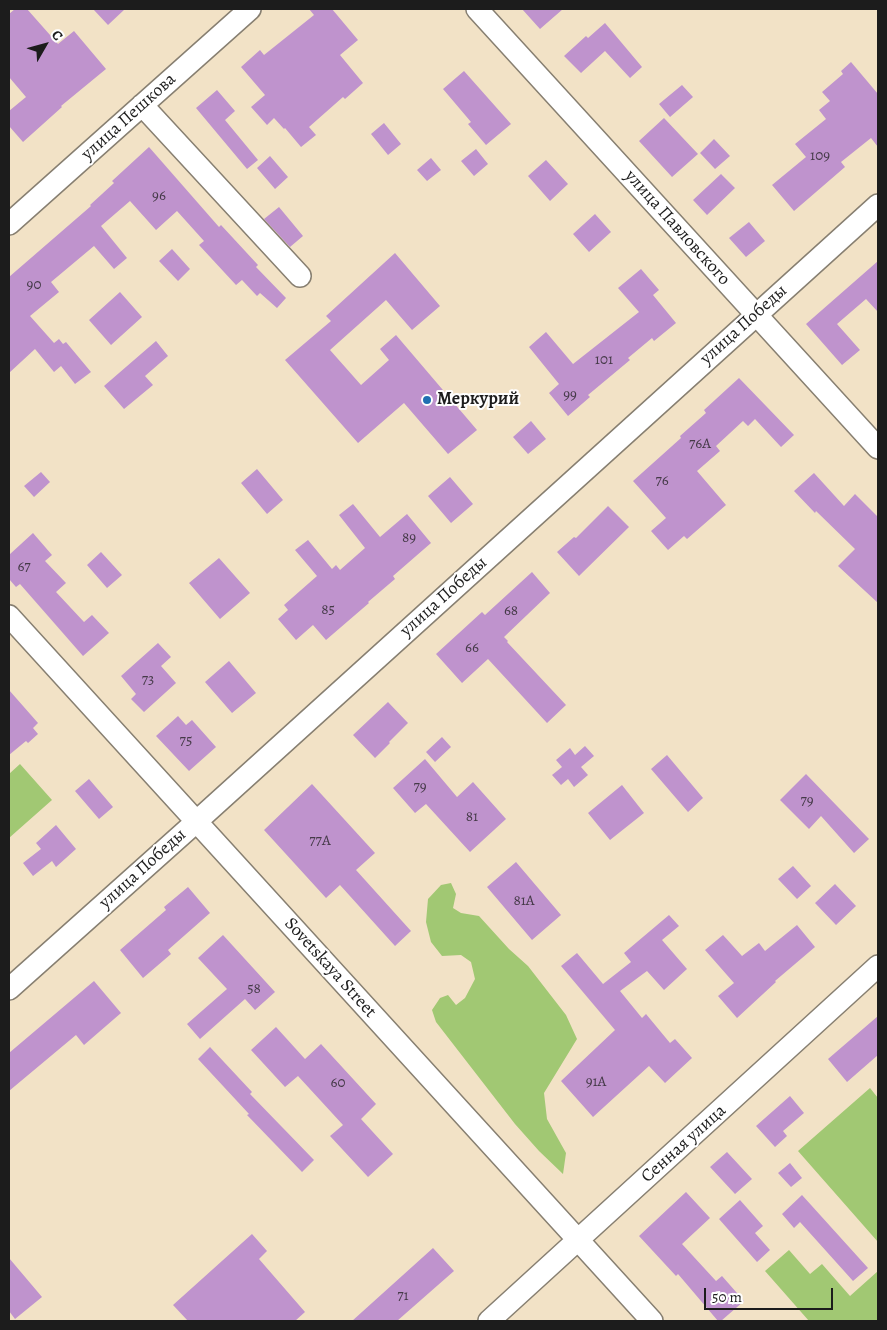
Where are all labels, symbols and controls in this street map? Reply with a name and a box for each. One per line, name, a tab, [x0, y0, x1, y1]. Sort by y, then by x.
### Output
north arrow	[20, 20, 70, 70]
text: С	[47, 26, 67, 45]
street label: улица Пешкова	[77, 69, 181, 165]
house number: 109	[810, 147, 830, 165]
street label: улица Павловского	[619, 166, 735, 290]
house number: 96	[152, 187, 166, 205]
house number: 90	[27, 276, 41, 294]
street label: улица Победы	[696, 280, 792, 370]
house number: 101	[595, 351, 613, 369]
house number: 99	[563, 386, 577, 404]
place label: Меркурий	[437, 389, 519, 411]
marker: Меркурий	[421, 394, 433, 406]
house number: 76А	[689, 435, 711, 453]
house number: 76	[655, 472, 669, 490]
house number: 89	[402, 529, 416, 547]
street label: улица Победы	[396, 552, 492, 642]
house number: 67	[17, 558, 31, 576]
house number: 85	[321, 601, 335, 619]
house number: 68	[504, 602, 518, 620]
house number: 66	[465, 639, 479, 657]
house number: 73	[142, 671, 154, 689]
house number: 75	[180, 732, 192, 750]
house number: 79	[413, 778, 427, 796]
house number: 79	[800, 792, 814, 810]
house number: 81	[466, 808, 478, 826]
street label: улица Победы	[95, 824, 191, 914]
house number: 77А	[309, 832, 331, 850]
house number: 81А	[513, 892, 535, 910]
street label: Sovetskaya Street	[279, 913, 381, 1023]
house number: 58	[247, 980, 261, 998]
house number: 91А	[586, 1073, 606, 1091]
house number: 60	[331, 1074, 345, 1092]
street label: Сенная улица	[637, 1100, 731, 1188]
scale bar	[707, 1278, 836, 1310]
house number: 71	[397, 1287, 409, 1305]
text: 50 m	[712, 1287, 742, 1307]

